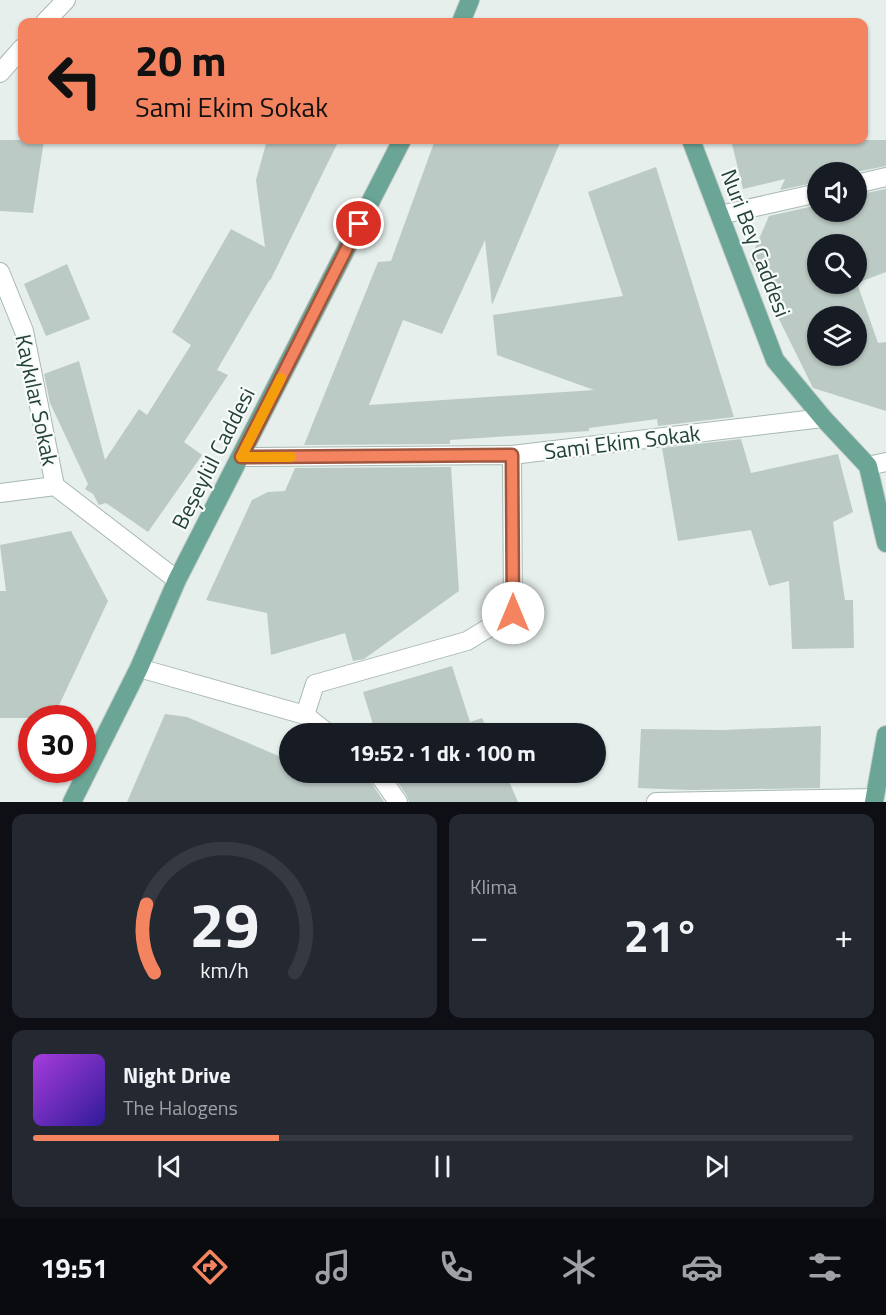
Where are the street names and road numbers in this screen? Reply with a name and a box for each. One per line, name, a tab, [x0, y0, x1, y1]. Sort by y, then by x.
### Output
street label: Nuri Bey Caddesi	[712, 164, 800, 322]
street label: Kaykılar Sokak	[6, 331, 68, 469]
street label: Beşeylül Caddesi	[163, 381, 263, 535]
street label: Sami Ekim Sokak	[542, 415, 703, 468]

